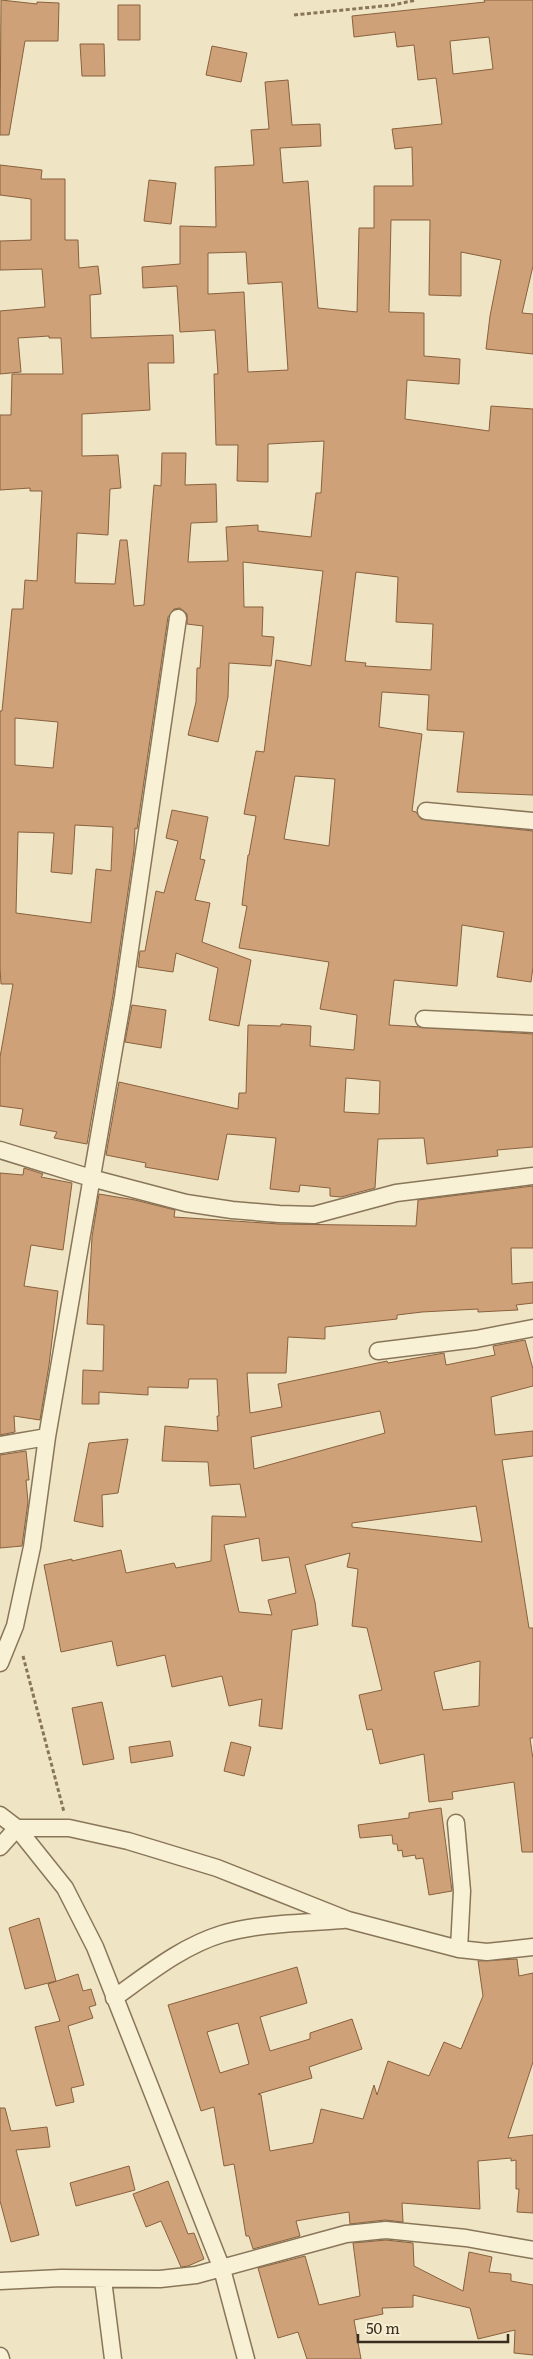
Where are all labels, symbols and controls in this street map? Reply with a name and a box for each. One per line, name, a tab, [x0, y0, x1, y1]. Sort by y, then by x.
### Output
scale bar	[358, 2312, 508, 2344]
text: 50 m	[366, 2316, 400, 2339]

